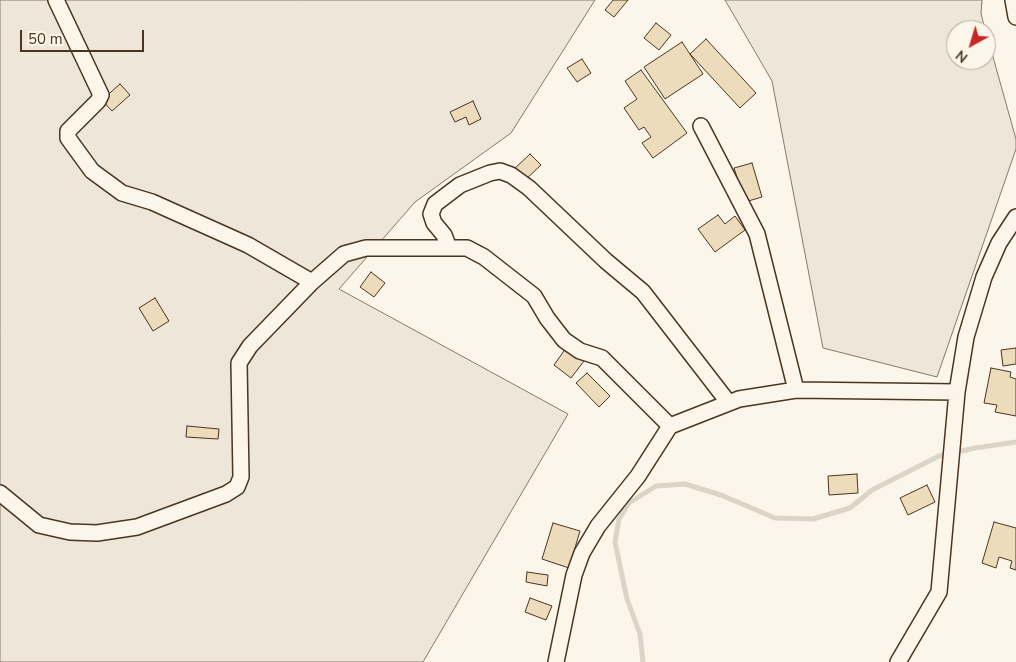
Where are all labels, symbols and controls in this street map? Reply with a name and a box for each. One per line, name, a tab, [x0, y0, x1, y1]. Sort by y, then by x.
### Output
scale bar	[22, 20, 146, 52]
north arrow	[946, 20, 996, 70]
text: 50 m	[28, 29, 63, 49]
text: N	[952, 46, 972, 67]

